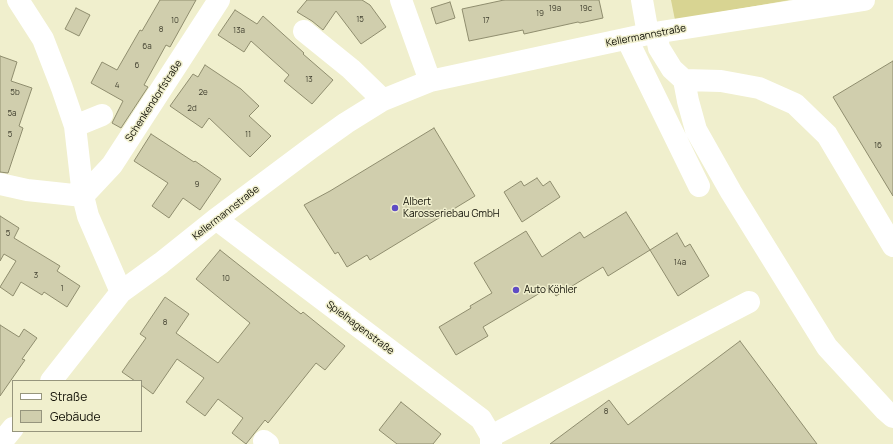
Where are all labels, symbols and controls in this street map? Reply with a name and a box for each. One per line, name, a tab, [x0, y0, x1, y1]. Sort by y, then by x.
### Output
house number: 19a	[549, 4, 561, 14]
house number: 19c	[580, 4, 592, 14]
house number: 19	[536, 9, 544, 19]
house number: 15	[356, 15, 364, 25]
house number: 10	[171, 16, 179, 26]
house number: 17	[482, 16, 490, 26]
street label: Kellermannstraße	[605, 22, 687, 50]
house number: 8	[159, 25, 163, 35]
house number: 13a	[233, 26, 245, 36]
house number: 6a	[142, 42, 152, 52]
street label: Schenkendorfstraße	[123, 58, 185, 144]
house number: 6	[135, 61, 139, 71]
house number: 13	[305, 75, 313, 85]
house number: 4	[115, 81, 119, 91]
house number: 5b	[10, 88, 20, 98]
house number: 2e	[198, 88, 208, 98]
house number: 2d	[187, 104, 197, 114]
house number: 5a	[7, 109, 17, 119]
house number: 5	[8, 130, 12, 140]
house number: 11	[245, 130, 251, 140]
house number: 16	[874, 141, 882, 151]
house number: 9	[195, 180, 199, 190]
street label: Kellermannstraße	[190, 183, 262, 243]
place label: Albert Karosseriebau GmbH	[403, 196, 500, 220]
marker: Albert Karosseriebau GmbH	[390, 203, 400, 213]
house number: 5	[6, 229, 10, 239]
house number: 14a	[674, 258, 686, 268]
house number: 3	[34, 271, 38, 281]
house number: 10	[222, 274, 230, 284]
house number: 1	[60, 284, 64, 294]
place label: Auto Köhler	[524, 284, 577, 296]
marker: Auto Köhler	[511, 285, 521, 295]
street label: Spielhagenstraße	[324, 299, 396, 357]
house number: 8	[163, 318, 167, 328]
legend	[12, 380, 142, 432]
text: Straße	[50, 388, 87, 405]
house number: 8	[604, 407, 608, 417]
text: Gebäude	[50, 408, 101, 425]

